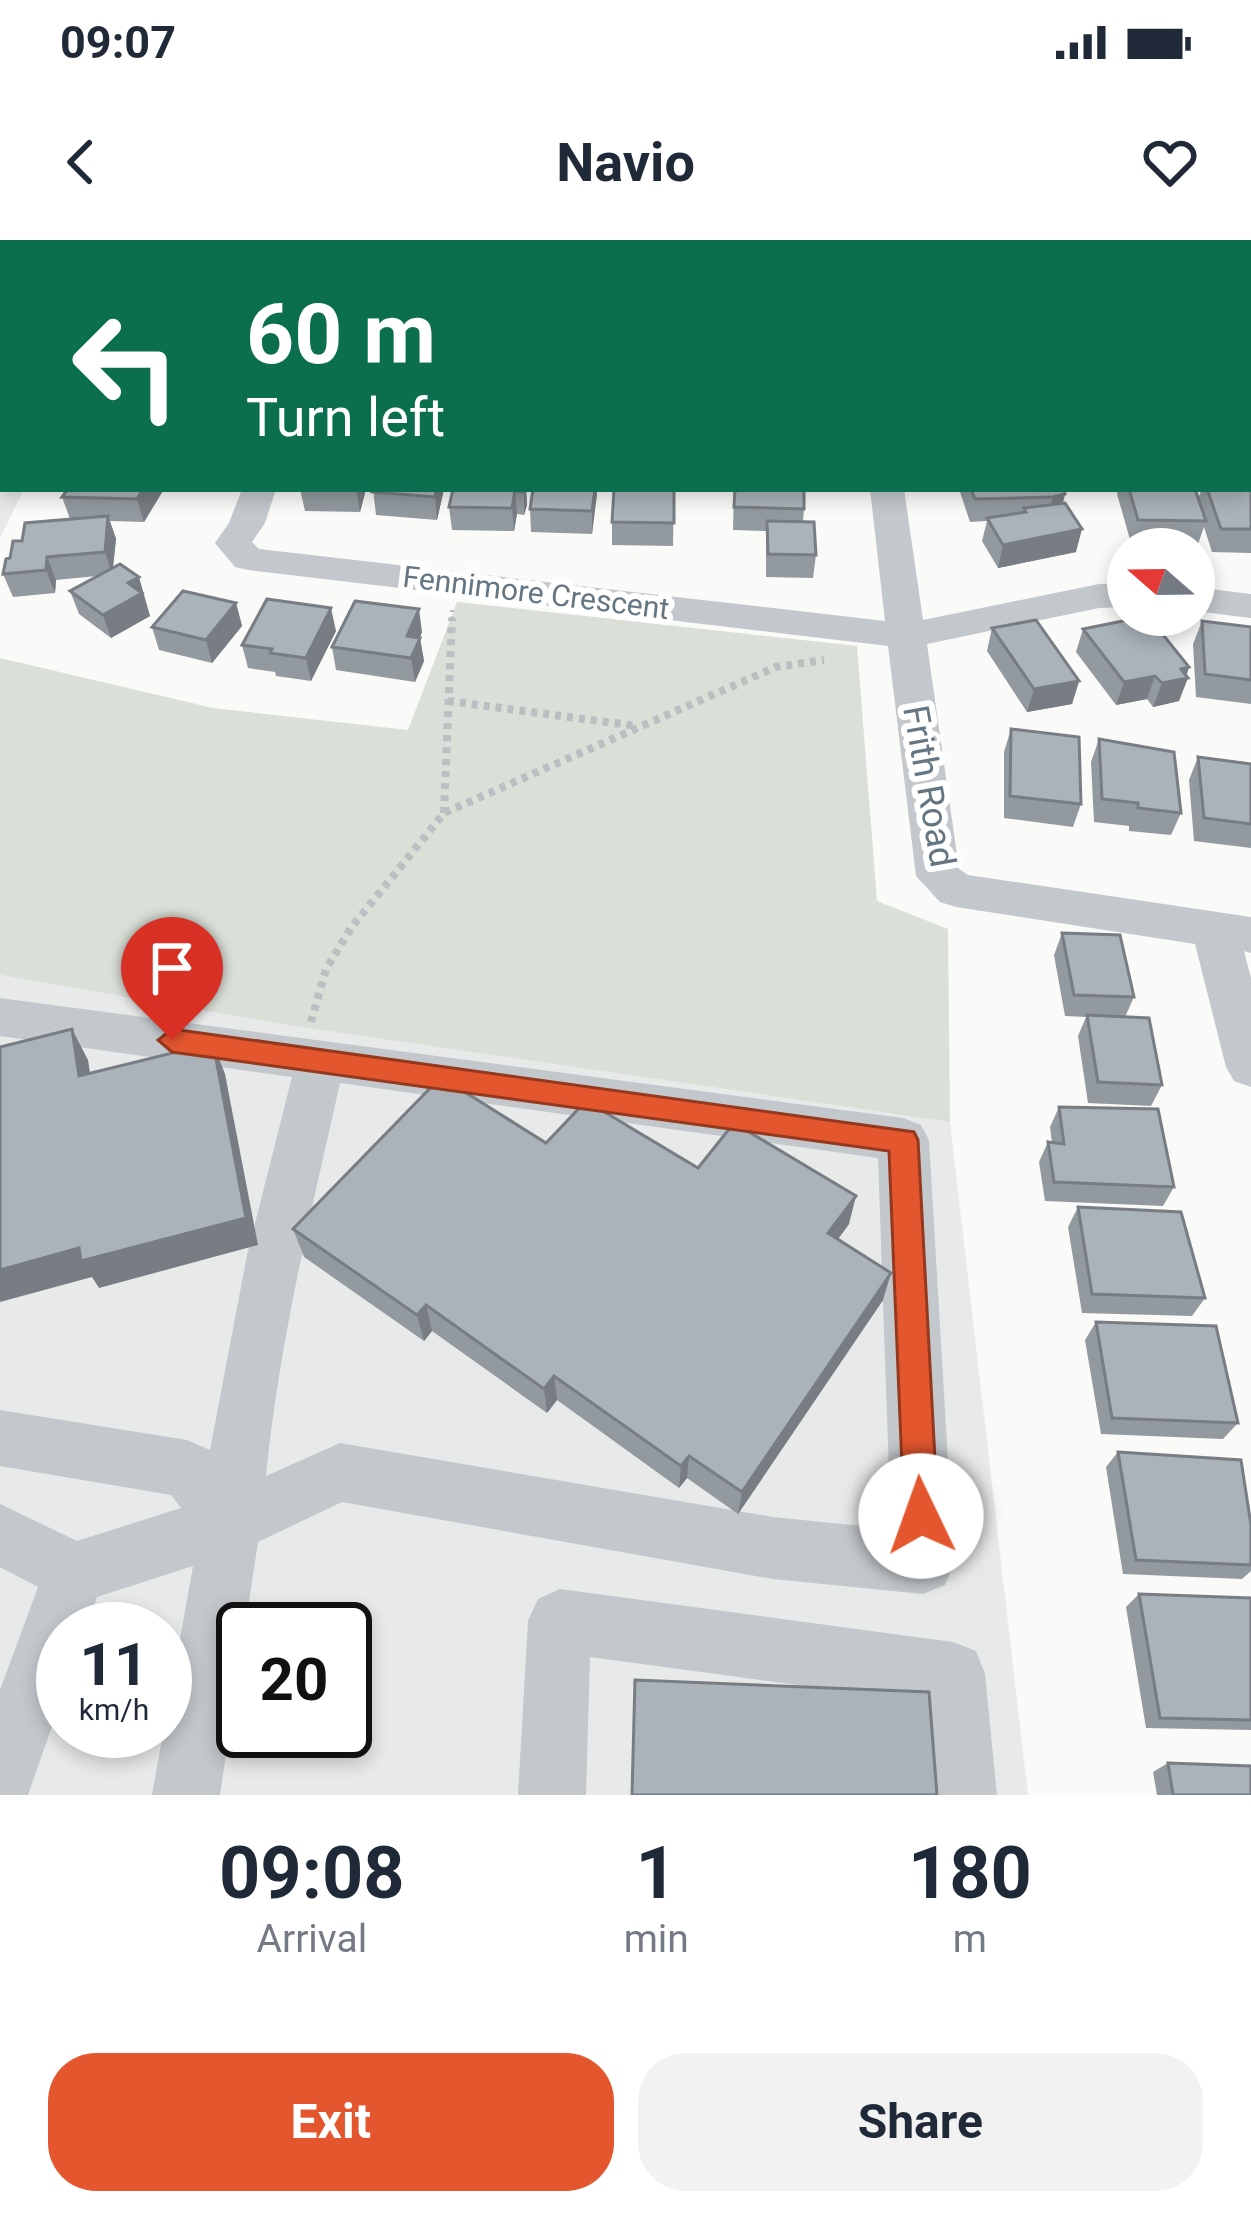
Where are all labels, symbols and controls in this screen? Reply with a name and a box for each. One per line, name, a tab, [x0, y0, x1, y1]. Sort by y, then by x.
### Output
text: 09:07	[60, 16, 176, 69]
icon: back	[48, 129, 114, 195]
icon: heart	[1137, 129, 1203, 195]
text: Navio	[556, 131, 695, 194]
text: 60 m	[246, 285, 436, 384]
icon: left	[48, 288, 204, 444]
text: Turn left	[246, 386, 445, 449]
north arrow	[1107, 528, 1215, 636]
map controls	[1107, 528, 1215, 636]
street label: Fennimore Crescent	[401, 559, 671, 626]
street label: Frith Road	[894, 702, 964, 870]
pin	[121, 917, 223, 1040]
icon: arrive	[139, 935, 205, 1001]
position arrow	[858, 1453, 984, 1579]
speed limit sign: 20	[216, 1602, 372, 1758]
text: 11	[80, 1629, 148, 1700]
text: km/h	[79, 1692, 149, 1727]
text: 09:08	[219, 1831, 405, 1916]
text: 1	[636, 1831, 677, 1916]
text: 180	[908, 1831, 1032, 1916]
text: Arrival	[256, 1916, 367, 1962]
text: min	[624, 1916, 689, 1962]
text: m	[953, 1916, 987, 1962]
button: Exit	[48, 2053, 614, 2191]
button: Share	[638, 2053, 1203, 2191]

